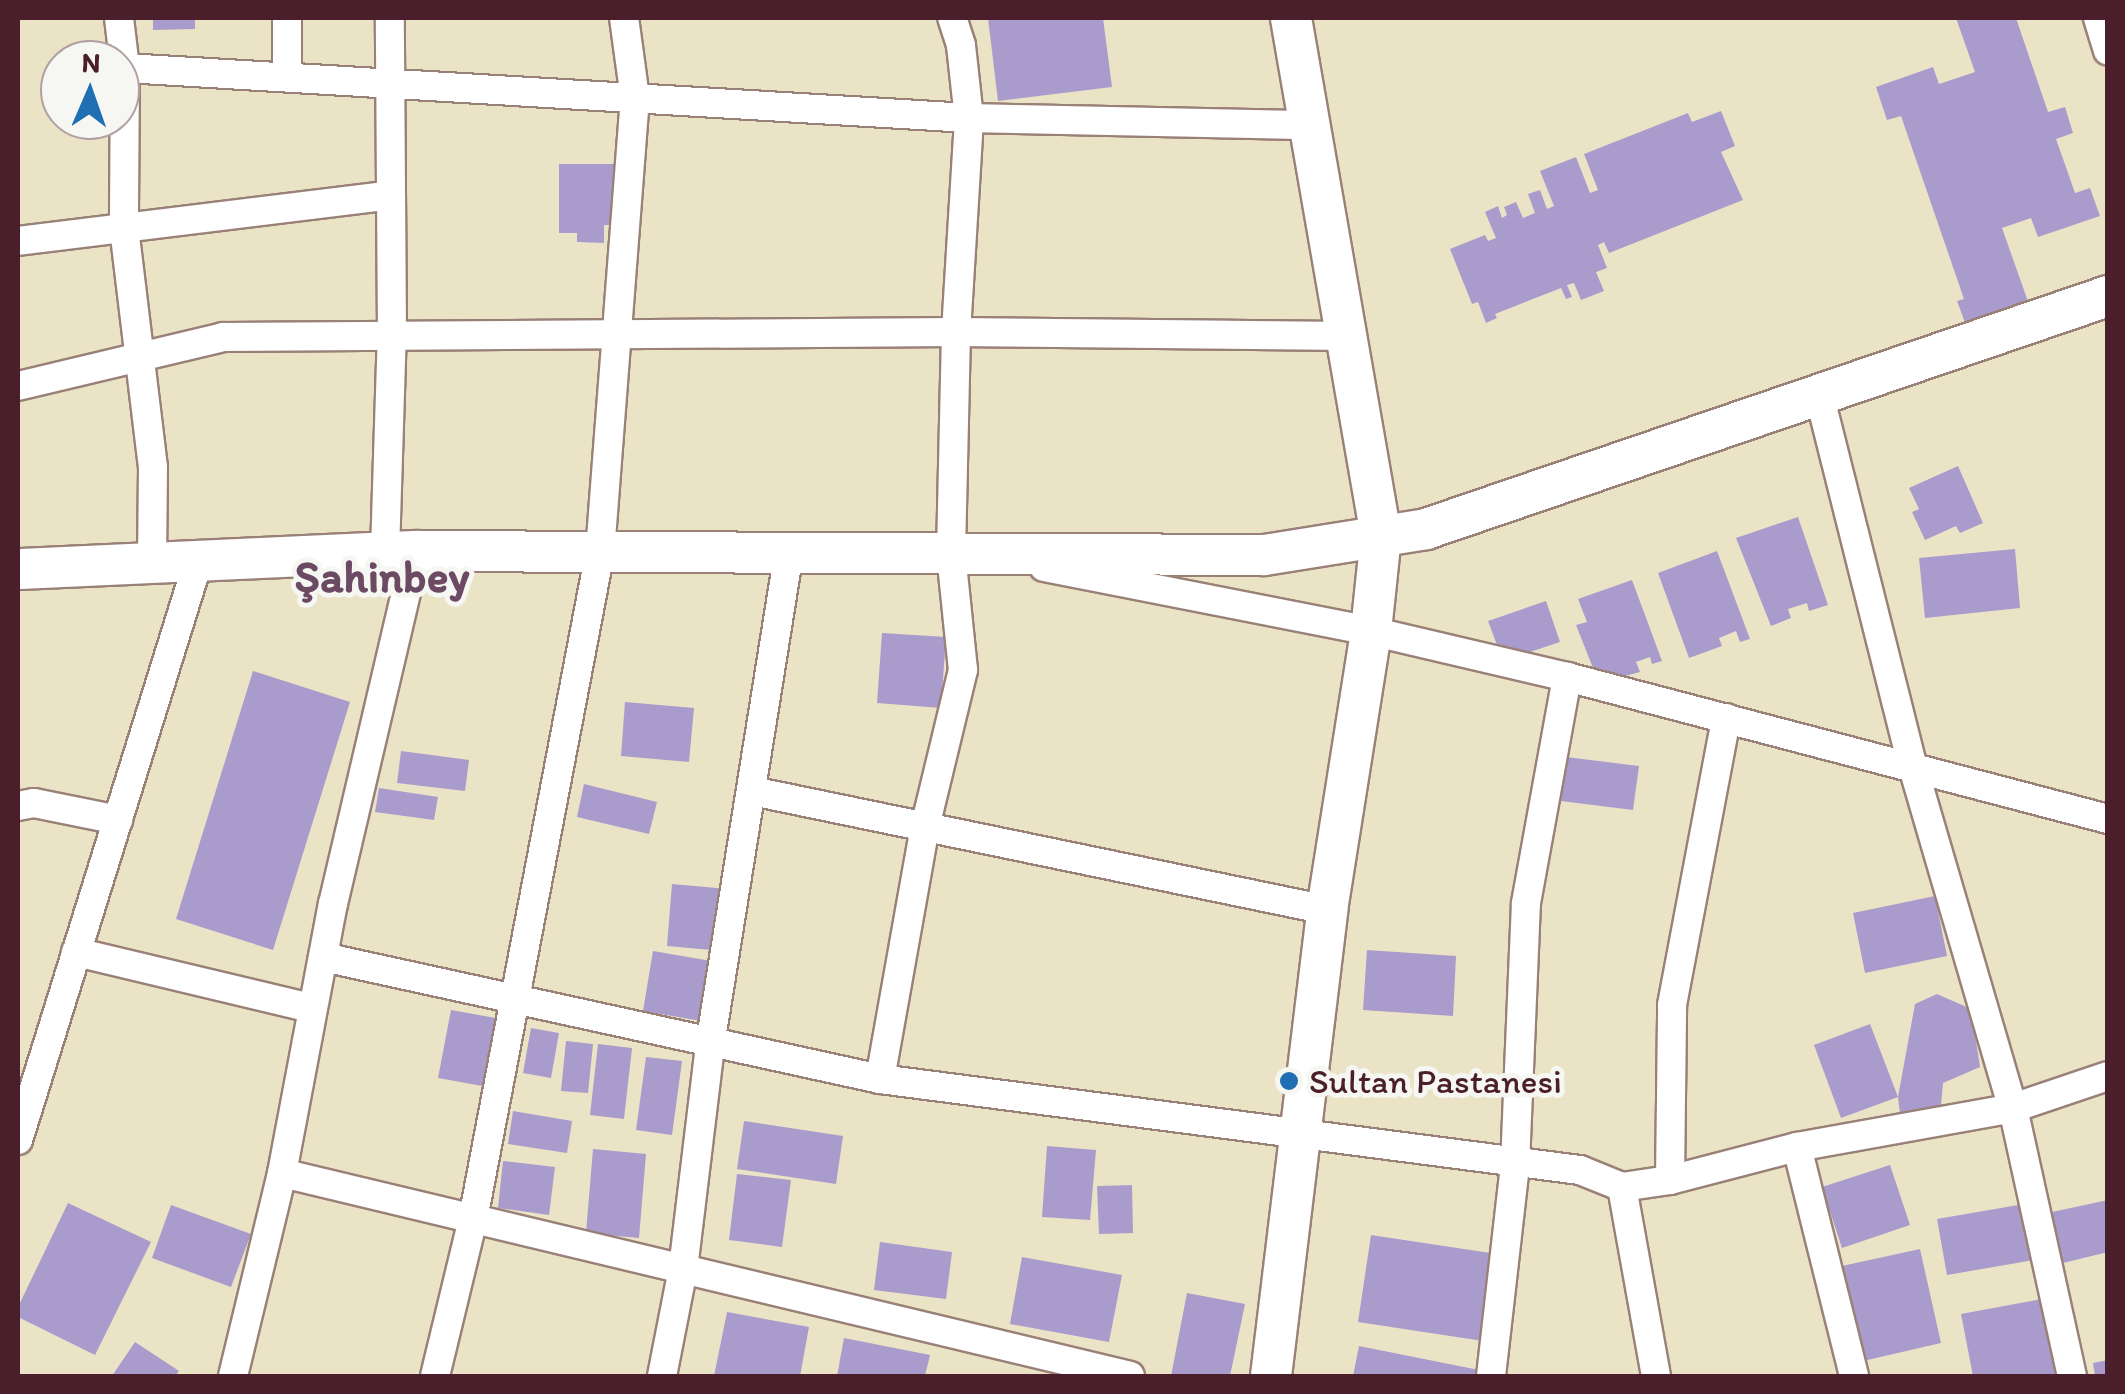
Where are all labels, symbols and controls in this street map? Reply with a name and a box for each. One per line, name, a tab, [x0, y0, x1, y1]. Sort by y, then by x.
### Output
north arrow	[40, 40, 140, 140]
text: N	[81, 45, 101, 79]
district label: Şahinbey	[295, 550, 469, 604]
place label: Sultan Pastanesi	[1309, 1060, 1560, 1102]
marker: Sultan Pastanesi	[1278, 1070, 1300, 1092]

